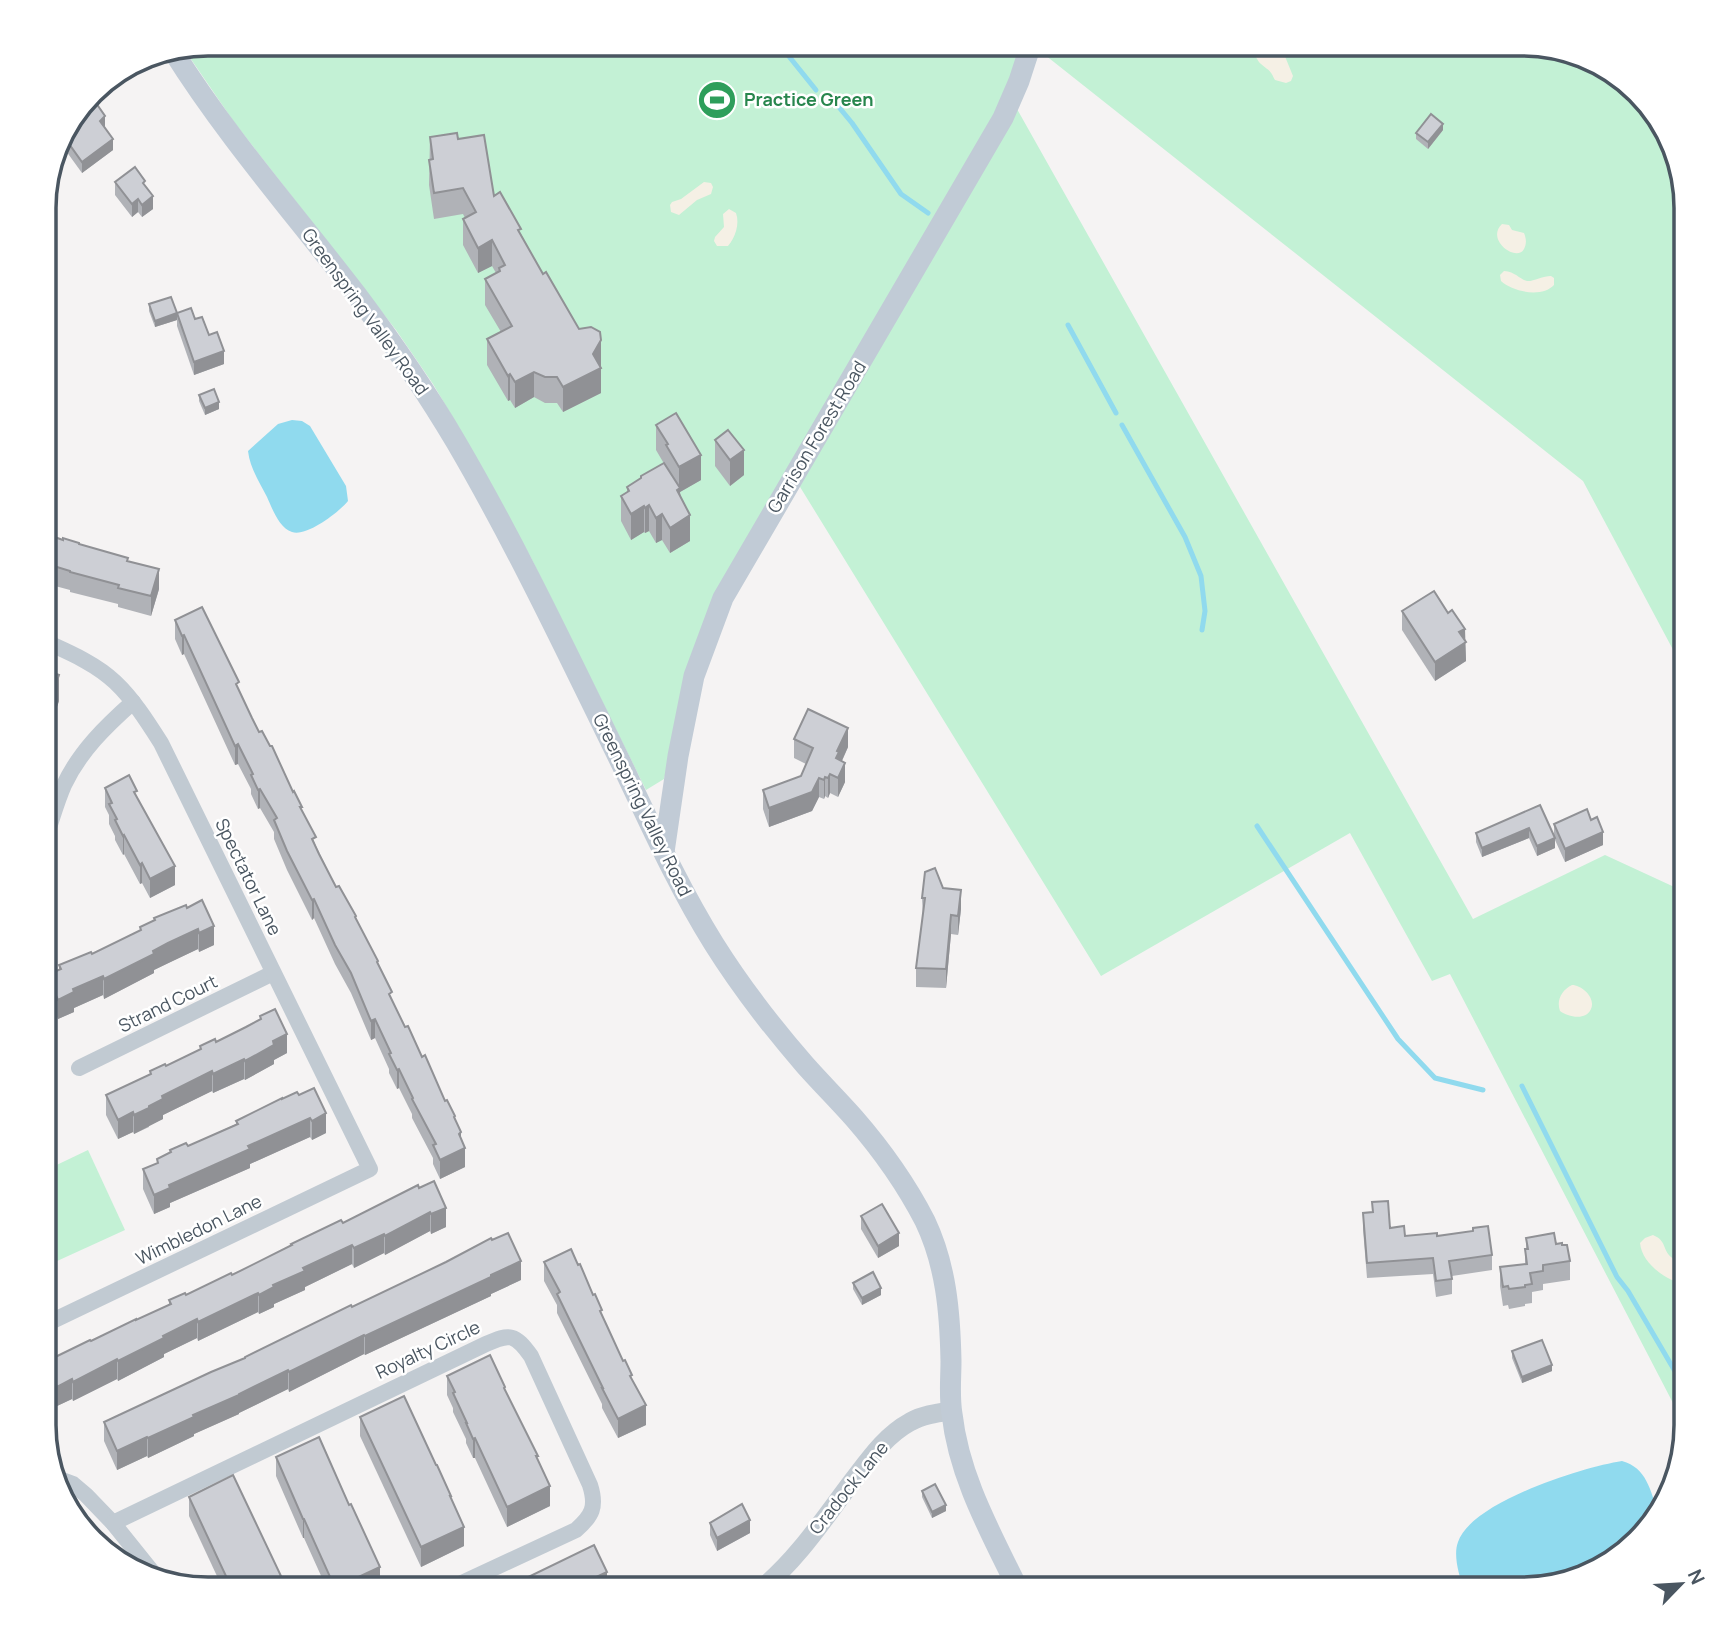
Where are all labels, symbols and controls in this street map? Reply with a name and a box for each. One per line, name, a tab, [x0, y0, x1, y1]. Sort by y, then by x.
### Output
sports icon: Practice Green	[696, 79, 738, 121]
place label: Practice Green	[744, 87, 873, 111]
street label: Greenspring Valley Road	[297, 223, 435, 400]
street label: Garrison Forest Road	[761, 356, 871, 517]
street label: Greenspring Valley Road	[588, 709, 698, 900]
street label: Spectator Lane	[210, 814, 288, 939]
street label: Strand Court	[114, 969, 221, 1037]
street label: Wimbledon Lane	[132, 1188, 266, 1270]
street label: Royalty Circle	[371, 1314, 484, 1384]
street label: Cradock Lane	[803, 1436, 893, 1539]
north arrow	[1646, 1549, 1716, 1619]
text: N	[1682, 1565, 1711, 1588]

